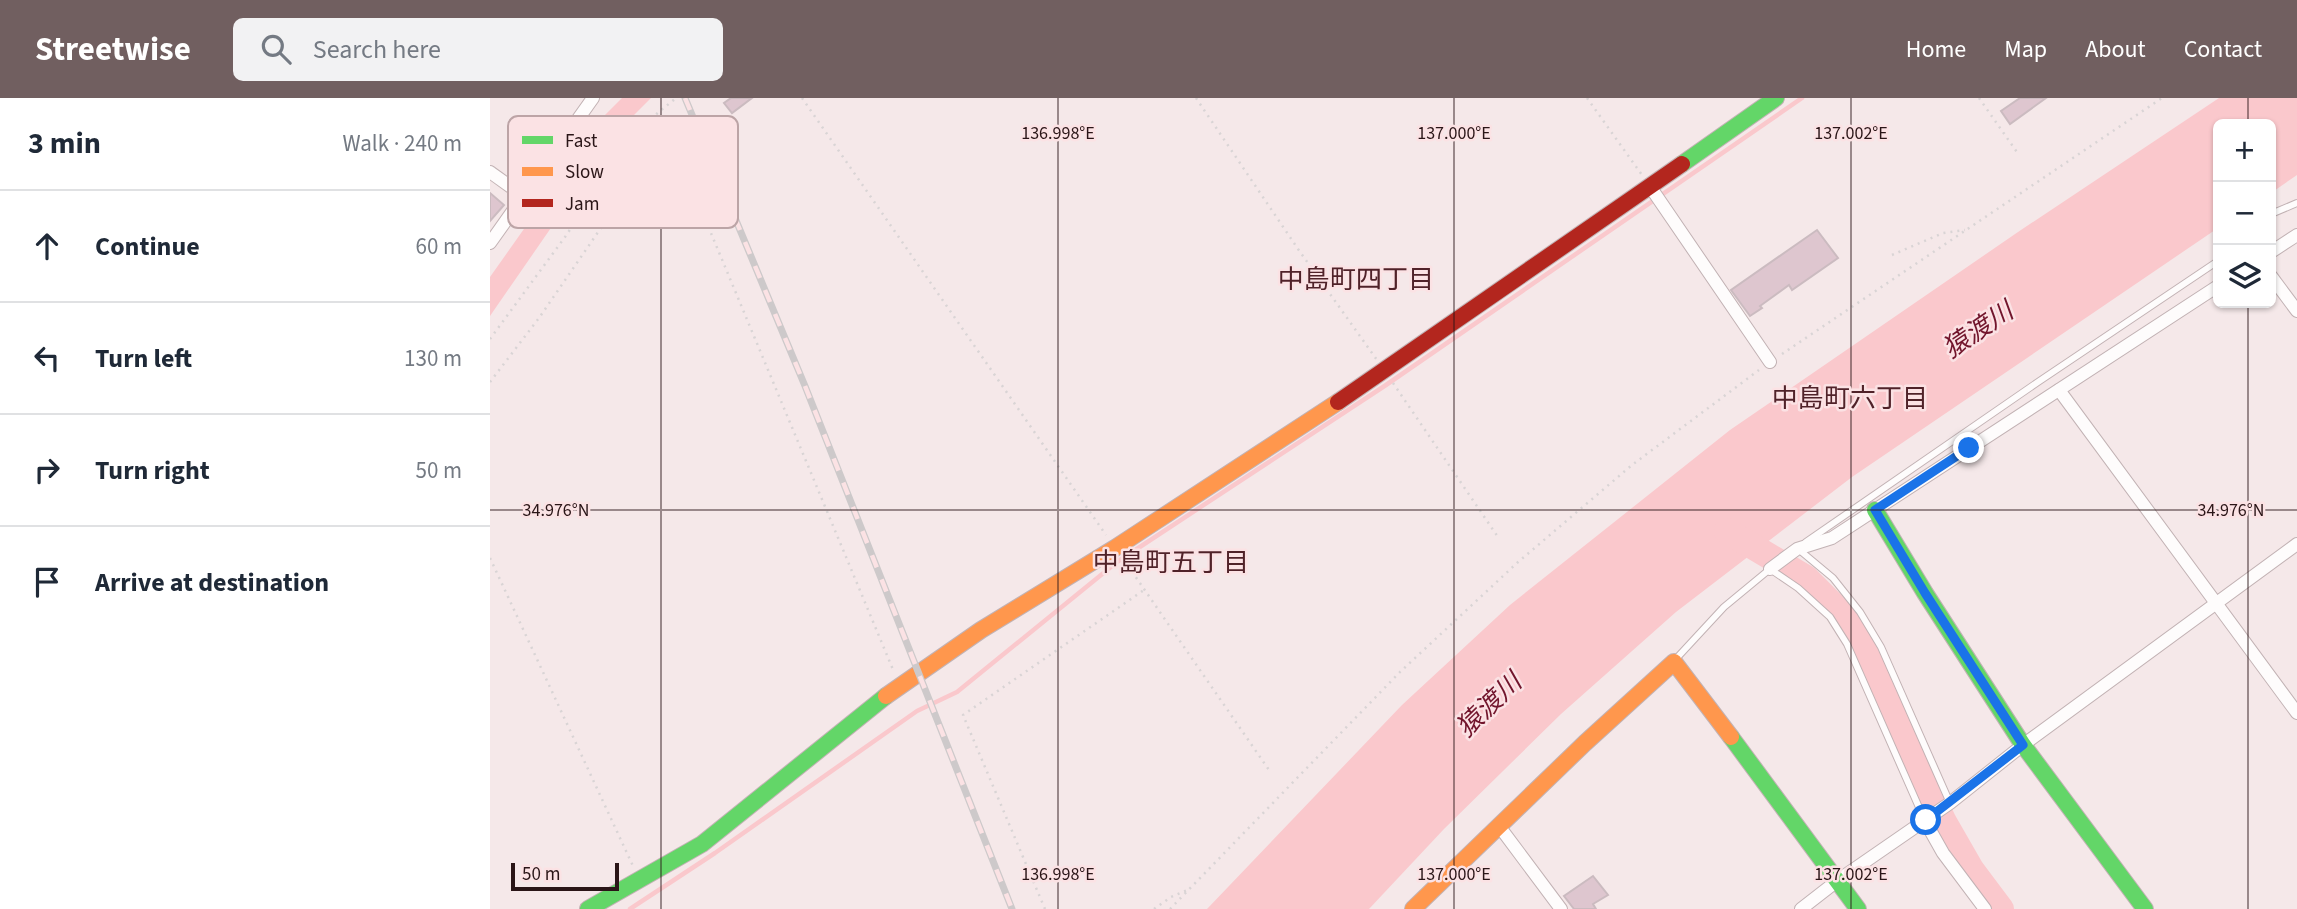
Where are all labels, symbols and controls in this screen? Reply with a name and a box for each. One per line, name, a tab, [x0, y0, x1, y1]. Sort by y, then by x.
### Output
search box	[233, 18, 723, 81]
text: Streetwise	[35, 26, 191, 73]
icon: search	[257, 30, 295, 68]
text: Search here	[313, 31, 441, 68]
text: Home	[1906, 32, 1966, 67]
text: Map	[2004, 32, 2047, 67]
text: About	[2085, 32, 2146, 67]
text: Contact	[2184, 32, 2262, 67]
legend	[508, 116, 738, 228]
map controls	[2213, 119, 2276, 308]
button: +	[2213, 119, 2276, 182]
text: 136.998°E	[1021, 121, 1095, 146]
text: 137.000°E	[1417, 121, 1491, 146]
text: 137.002°E	[1814, 121, 1888, 146]
text: 3 min	[28, 122, 101, 165]
text: Walk · 240 m	[343, 127, 462, 160]
text: Fast	[565, 128, 598, 155]
text: Slow	[565, 159, 604, 186]
button: −	[2213, 182, 2276, 245]
text: Jam	[565, 191, 599, 218]
icon: ahead	[28, 227, 66, 265]
text: Continue	[95, 228, 200, 265]
text: 60 m	[415, 230, 462, 263]
button: layers	[2213, 245, 2276, 308]
district label: 中島町四丁目	[1278, 261, 1434, 298]
water label: 猿渡川	[1935, 291, 2023, 367]
icon: left	[28, 339, 66, 377]
text: Turn left	[95, 340, 192, 377]
text: 130 m	[404, 342, 462, 375]
district label: 中島町六丁目	[1772, 380, 1928, 417]
route end	[1953, 432, 1984, 463]
icon: right	[28, 451, 66, 489]
text: Turn right	[95, 452, 210, 489]
text: 50 m	[415, 454, 462, 487]
text: 34.976°N	[523, 498, 589, 523]
text: 34.976°N	[2198, 498, 2264, 523]
district label: 中島町五丁目	[1093, 544, 1249, 581]
icon: arrive	[28, 563, 66, 601]
text: Arrive at destination	[95, 564, 329, 601]
water label: 猿渡川	[1448, 663, 1532, 745]
route start	[1910, 804, 1941, 835]
scale bar	[511, 860, 620, 892]
text: 50 m	[522, 861, 560, 888]
text: 136.998°E	[1021, 862, 1095, 887]
text: 137.000°E	[1417, 862, 1491, 887]
text: 137.002°E	[1814, 862, 1888, 887]

